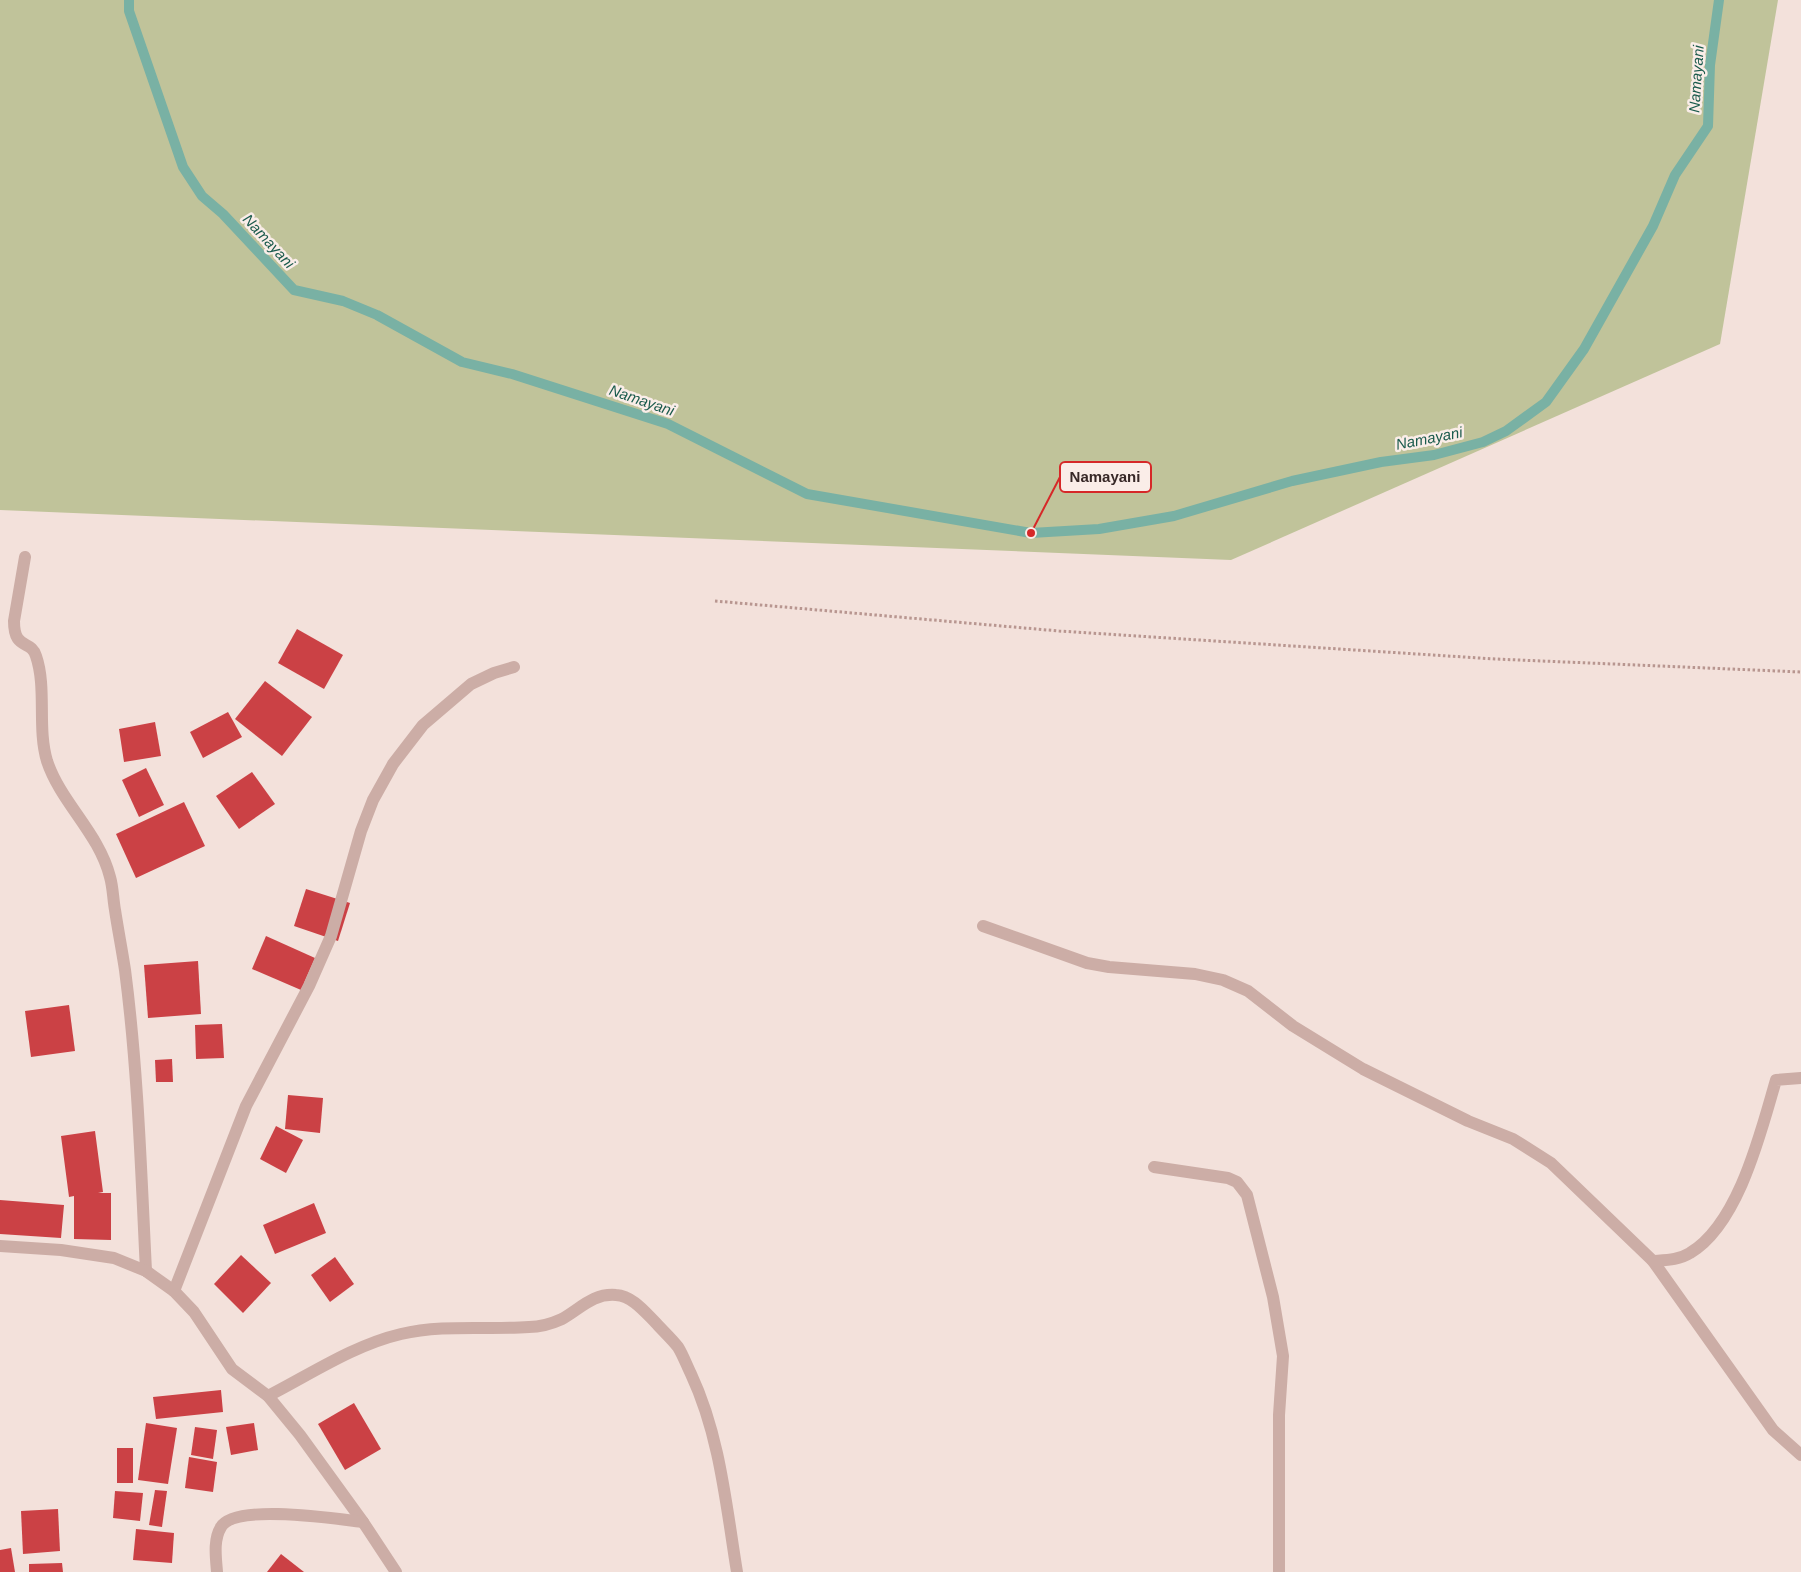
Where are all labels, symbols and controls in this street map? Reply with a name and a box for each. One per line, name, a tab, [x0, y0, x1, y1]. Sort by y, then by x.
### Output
water label: Namayani	[1685, 44, 1707, 113]
water label: Namayani	[240, 211, 299, 272]
water label: Namayani	[607, 381, 677, 419]
water label: Namayani	[1394, 423, 1464, 453]
callout: Namayani	[1060, 462, 1151, 492]
text: Namayani	[1070, 468, 1140, 485]

